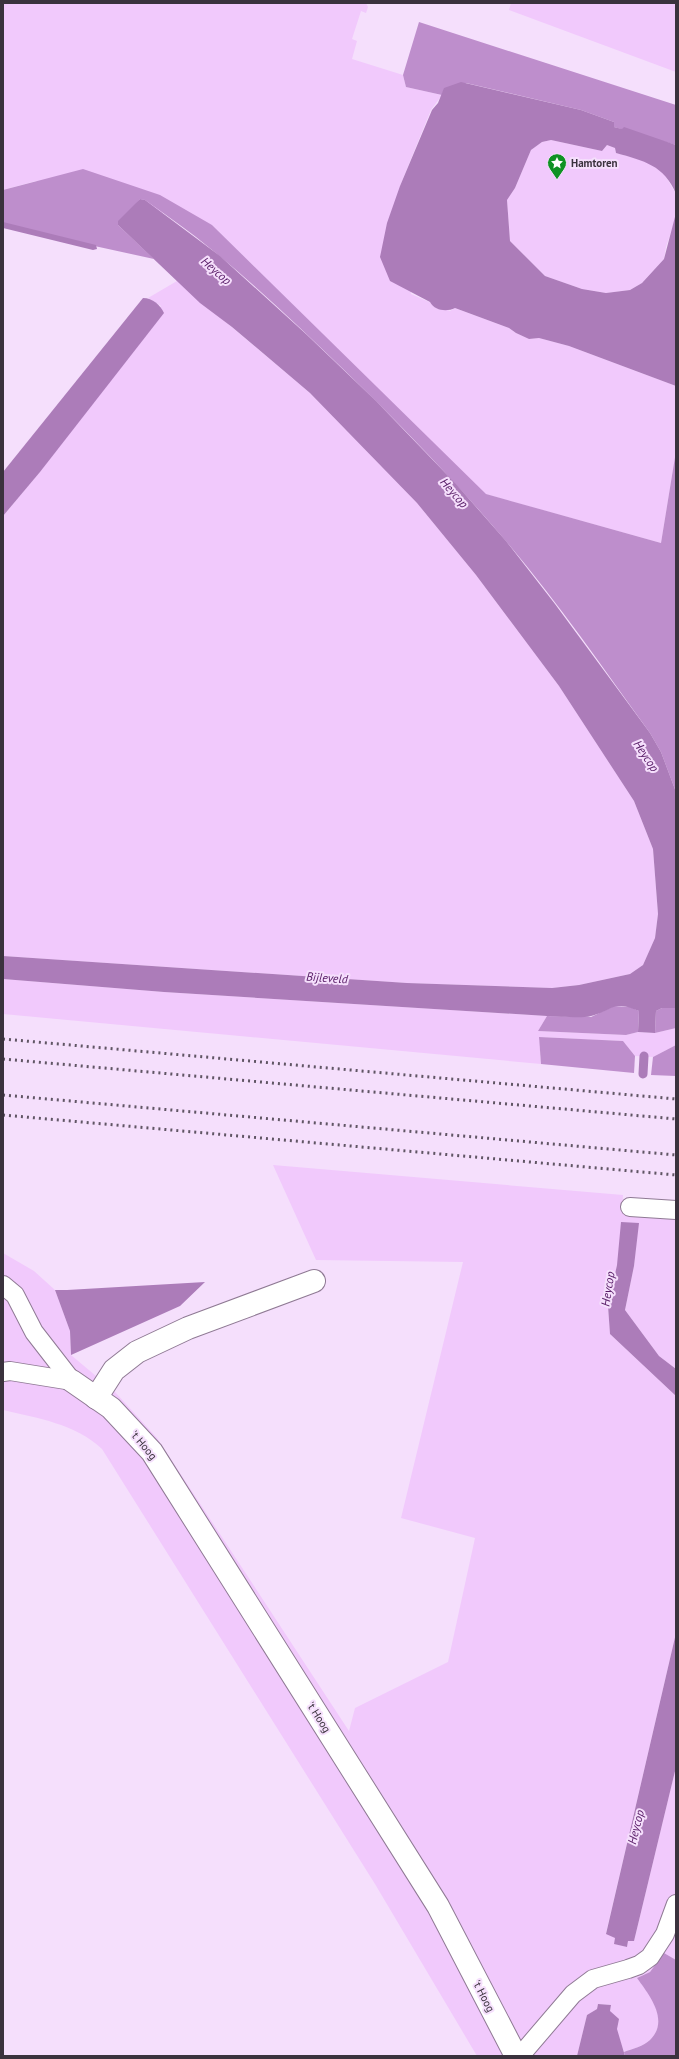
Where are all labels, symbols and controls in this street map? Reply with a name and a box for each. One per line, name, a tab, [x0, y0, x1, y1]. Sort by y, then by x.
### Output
place icon: Hamtoren	[546, 152, 568, 180]
place label: Hamtoren	[571, 156, 618, 170]
water label: Heycop	[198, 253, 234, 288]
water label: Heycop	[437, 475, 472, 511]
water label: Heycop	[630, 737, 662, 774]
water label: Bijleveld	[306, 969, 349, 986]
water label: Heycop	[597, 1270, 618, 1307]
street label: 't Hoog	[128, 1427, 160, 1463]
street label: 't Hoog	[304, 1699, 334, 1735]
water label: Heycop	[624, 1808, 647, 1846]
street label: 't Hoog	[470, 1978, 498, 2014]

